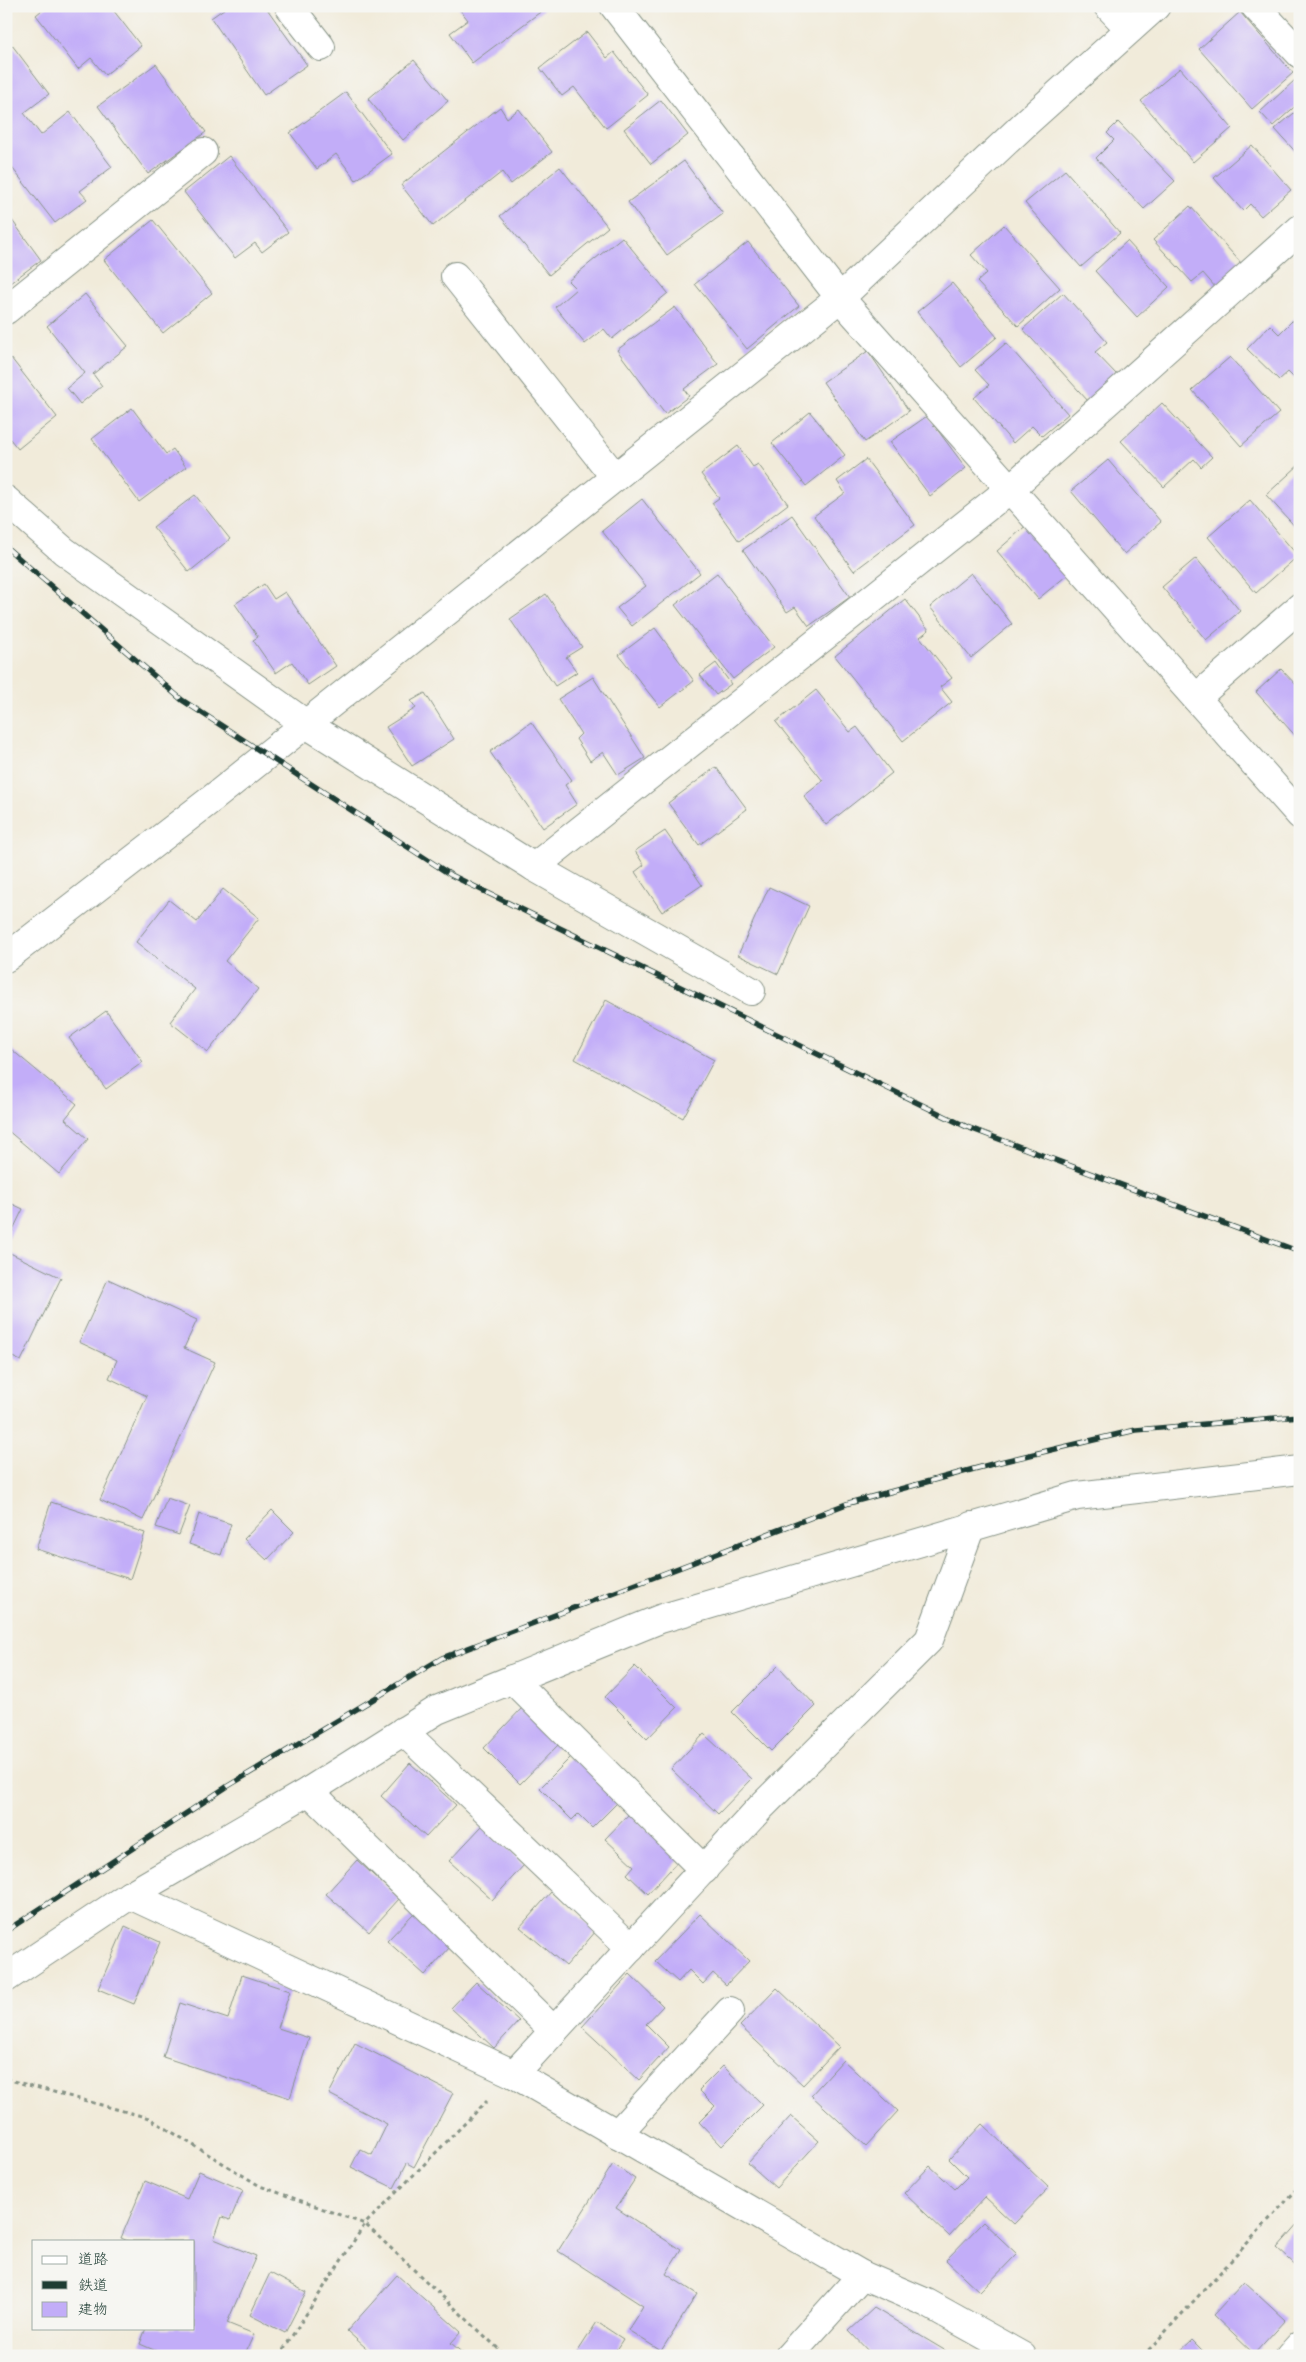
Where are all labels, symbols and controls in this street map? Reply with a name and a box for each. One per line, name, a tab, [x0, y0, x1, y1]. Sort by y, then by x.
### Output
legend	[32, 2240, 195, 2330]
text: 道路	[78, 2249, 108, 2270]
text: 鉄道	[78, 2275, 108, 2296]
text: 建物	[78, 2299, 108, 2320]

